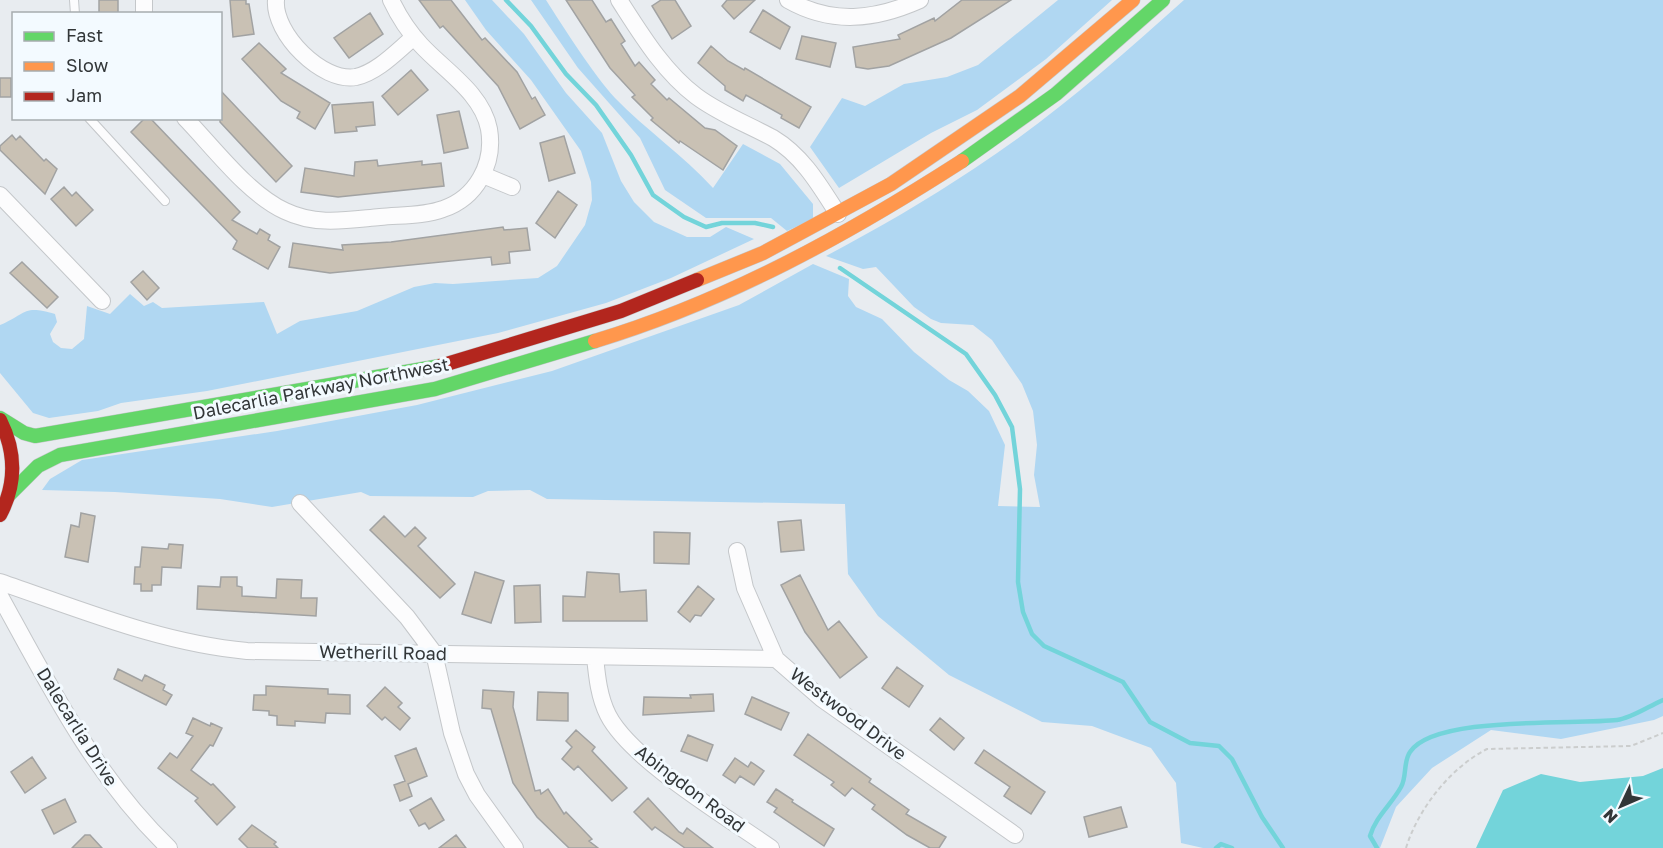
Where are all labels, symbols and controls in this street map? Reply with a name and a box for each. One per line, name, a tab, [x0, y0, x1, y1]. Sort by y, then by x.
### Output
legend	[12, 12, 222, 120]
text: Fast	[66, 24, 103, 46]
text: Slow	[66, 54, 109, 76]
text: Jam	[66, 84, 102, 106]
street label: Dalecarlia Parkway Northwest	[191, 352, 451, 424]
street label: Wetherill Road	[319, 640, 447, 664]
street label: Westwood Drive	[786, 662, 911, 764]
street label: Dalecarlia Drive	[33, 663, 123, 790]
street label: Abingdon Road	[631, 740, 750, 837]
north arrow	[1591, 776, 1651, 836]
text: N	[1599, 805, 1622, 828]

